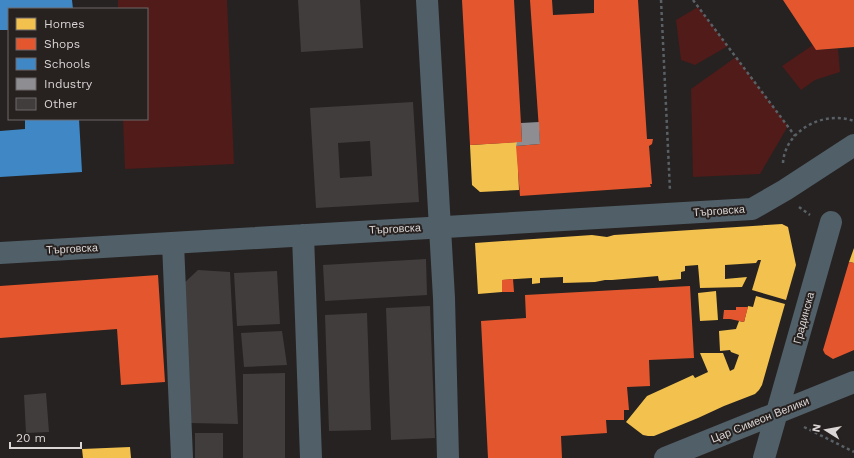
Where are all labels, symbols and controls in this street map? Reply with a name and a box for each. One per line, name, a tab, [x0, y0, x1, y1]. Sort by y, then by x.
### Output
legend	[8, 8, 148, 120]
text: Homes	[44, 17, 85, 31]
text: Shops	[44, 37, 80, 51]
text: Schools	[44, 57, 90, 71]
text: Industry	[44, 77, 93, 91]
text: Other	[44, 97, 77, 111]
street label: Търговска	[693, 203, 746, 219]
street label: Търговска	[369, 221, 422, 237]
street label: Търговска	[46, 241, 99, 257]
street label: Градинска	[791, 290, 817, 345]
street label: Цар Симеон Велики	[709, 394, 811, 446]
north arrow	[806, 410, 846, 450]
text: N	[810, 423, 824, 433]
scale bar	[10, 424, 81, 450]
text: 20 m	[16, 431, 46, 445]

